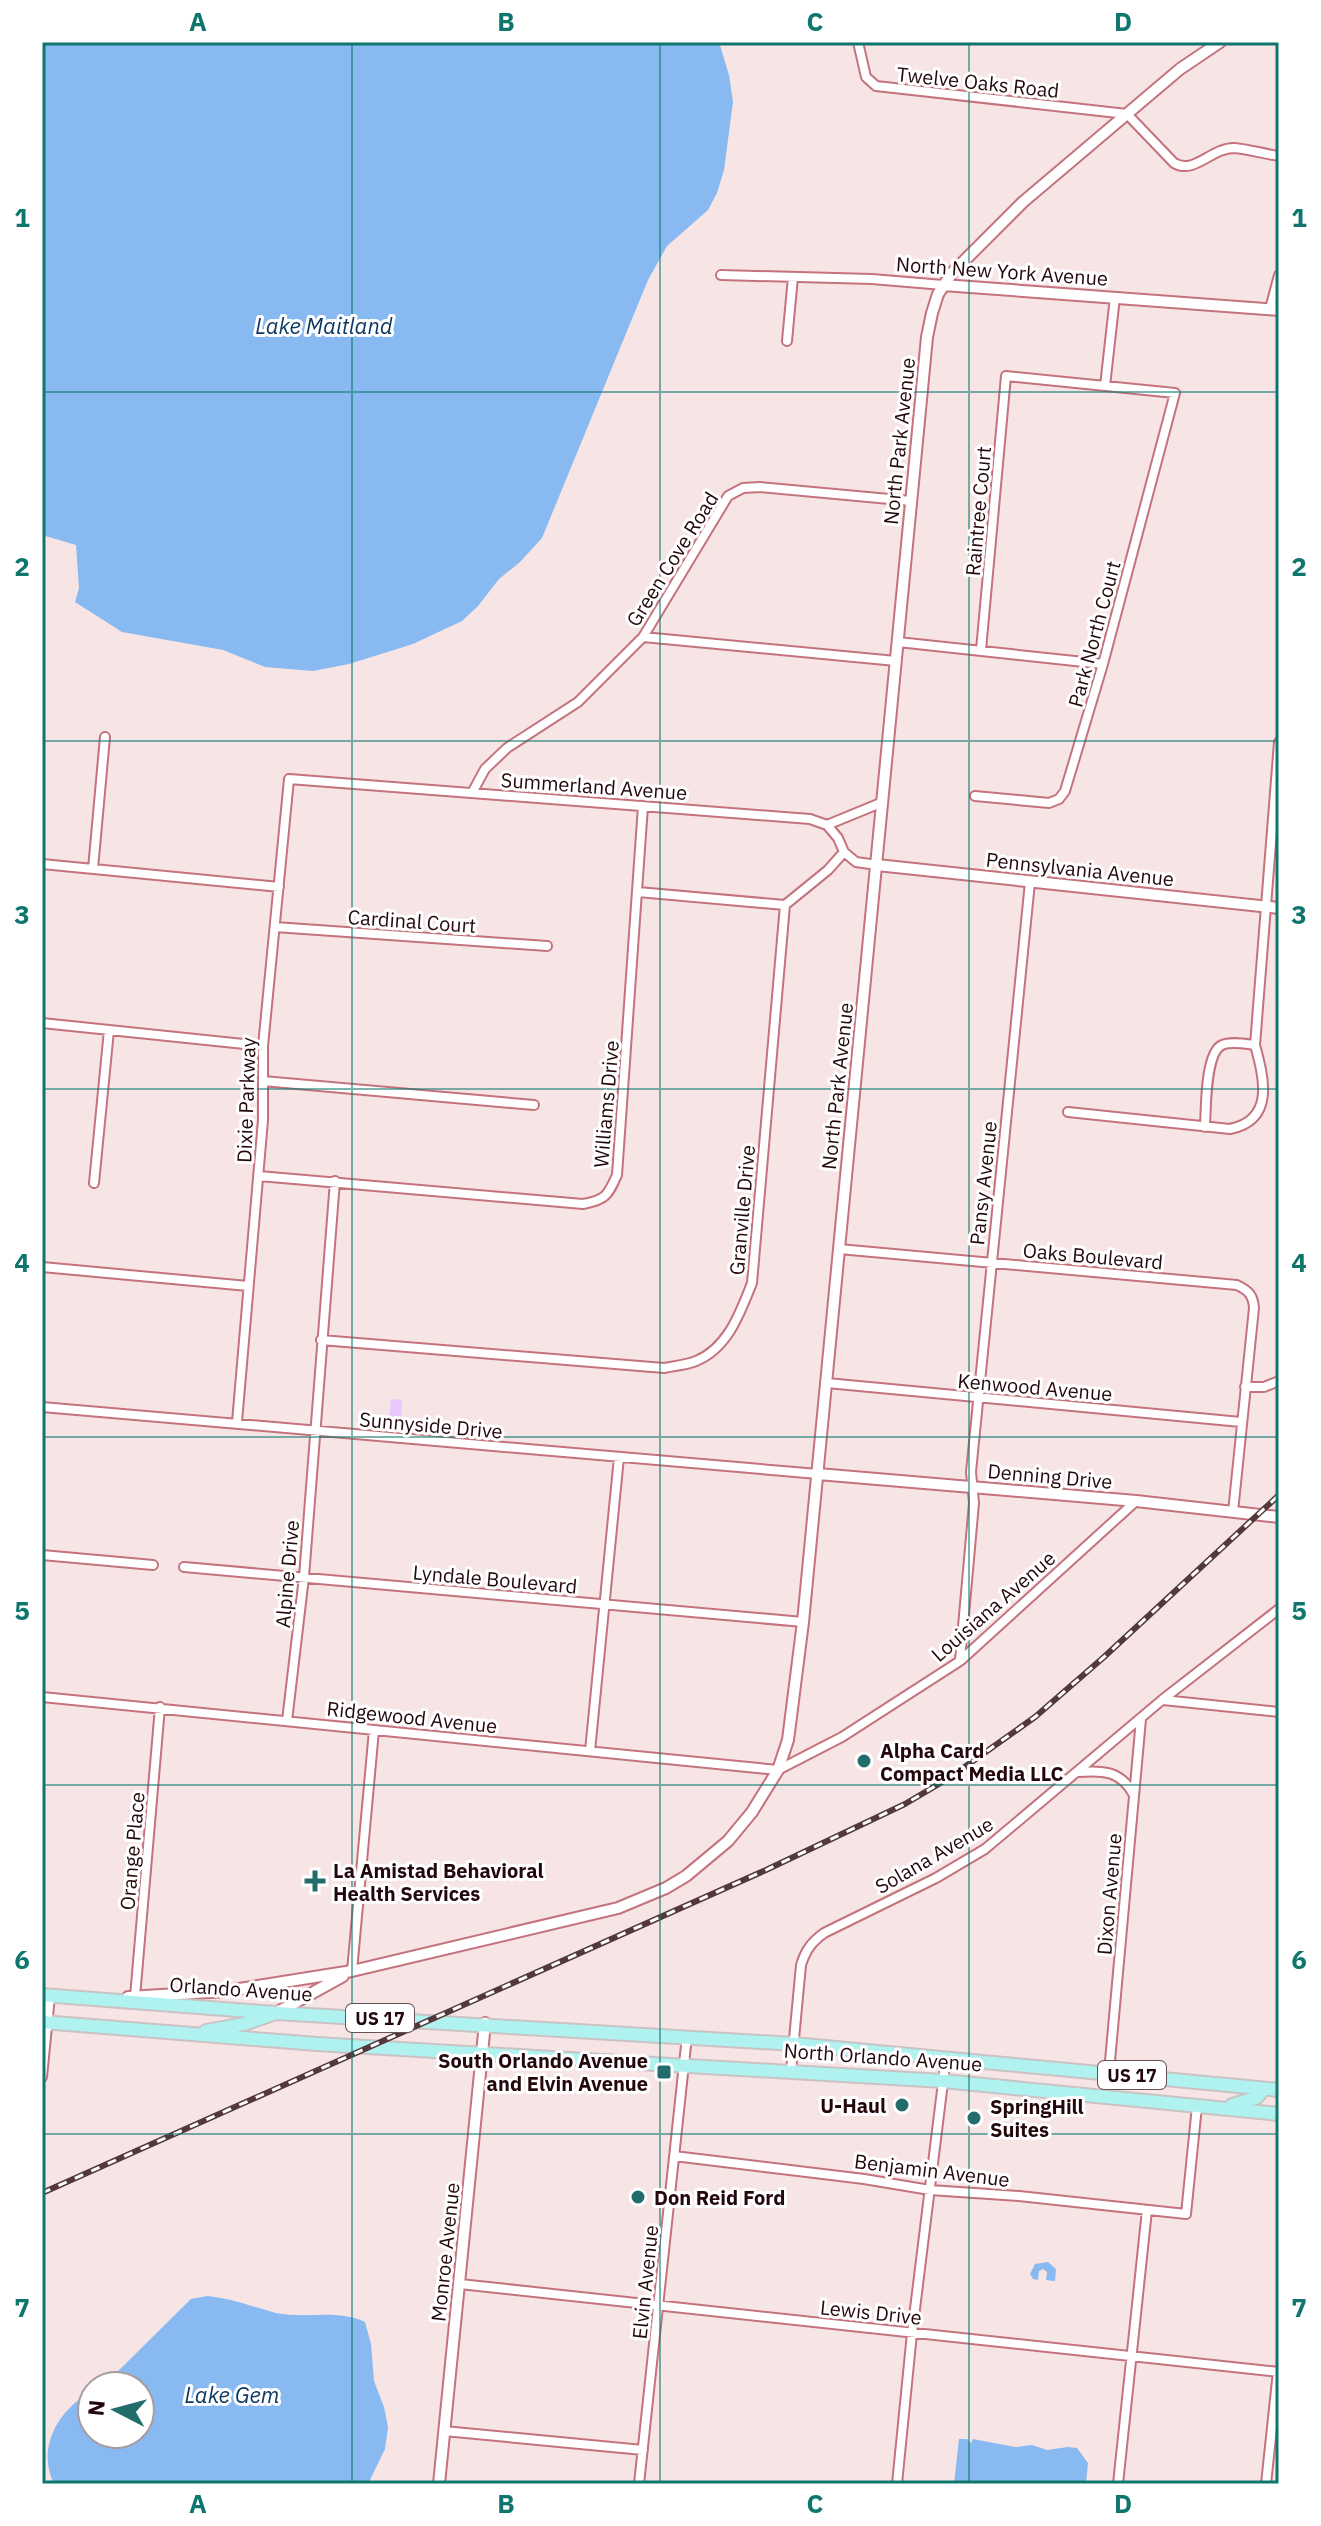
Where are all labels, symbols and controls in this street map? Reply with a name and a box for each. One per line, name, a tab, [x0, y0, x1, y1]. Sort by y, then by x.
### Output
text: A	[189, 4, 207, 38]
text: B	[497, 4, 515, 38]
text: C	[807, 4, 824, 38]
text: D	[1114, 4, 1132, 38]
street label: Twelve Oaks Road	[895, 60, 1061, 104]
text: 1	[14, 200, 30, 234]
text: 1	[1291, 200, 1307, 234]
street label: North New York Avenue	[895, 250, 1109, 292]
water label: Lake Maitland	[255, 311, 393, 340]
street label: North Park Avenue	[877, 356, 921, 526]
street label: Raintree Court	[959, 445, 997, 577]
street label: Green Cove Road	[620, 487, 724, 631]
text: 2	[14, 549, 30, 583]
text: 2	[1291, 549, 1307, 583]
street label: Park North Court	[1061, 558, 1127, 710]
street label: Summerland Avenue	[500, 766, 688, 806]
street label: Pennsylvania Avenue	[985, 846, 1175, 892]
text: 3	[14, 897, 30, 931]
text: 3	[1291, 897, 1307, 931]
street label: Cardinal Court	[347, 903, 477, 939]
street label: North Park Avenue	[815, 1001, 859, 1171]
street label: Dixie Parkway	[230, 1037, 262, 1163]
street label: Williams Drive	[587, 1039, 625, 1169]
street label: Pansy Avenue	[963, 1120, 1003, 1246]
street label: Granville Drive	[723, 1144, 761, 1276]
street label: Oaks Boulevard	[1022, 1236, 1164, 1276]
text: 4	[14, 1245, 30, 1279]
text: 4	[1291, 1245, 1307, 1279]
street label: Kenwood Avenue	[957, 1367, 1113, 1407]
street label: Sunnyside Drive	[358, 1405, 504, 1445]
street label: Denning Drive	[986, 1457, 1114, 1495]
street label: Alpine Drive	[269, 1519, 305, 1629]
street label: Louisiana Avenue	[925, 1545, 1061, 1667]
street label: Lyndale Boulevard	[412, 1558, 578, 1600]
text: 5	[14, 1593, 30, 1627]
text: 5	[1291, 1593, 1307, 1627]
street label: Ridgewood Avenue	[325, 1695, 499, 1739]
place label: Alpha Card Compact Media LLC	[880, 1737, 1063, 1787]
marker: Alpha Card Compact Media LLC	[855, 1752, 873, 1770]
street label: Orange Place	[113, 1791, 151, 1911]
street label: Solana Avenue	[870, 1810, 998, 1900]
street label: Dixon Avenue	[1090, 1832, 1128, 1956]
place label: La Amistad Behavioral Health Services	[333, 1857, 544, 1907]
marker: La Amistad Behavioral Health Services	[304, 1870, 326, 1892]
text: 6	[14, 1942, 30, 1976]
text: 6	[1291, 1942, 1307, 1976]
street label: Orlando Avenue	[169, 1971, 313, 2007]
road number: US 17	[346, 2004, 414, 2032]
street label: North Orlando Avenue	[783, 2037, 983, 2077]
place label: South Orlando Avenue and Elvin Avenue	[438, 2047, 648, 2097]
road number: US 17	[1098, 2061, 1166, 2089]
marker: South Orlando Avenue and Elvin Avenue	[655, 2063, 673, 2081]
place label: U-Haul	[820, 2092, 886, 2119]
place label: SpringHill Suites	[990, 2093, 1084, 2143]
marker: U-Haul	[893, 2096, 911, 2114]
marker: SpringHill Suites	[965, 2109, 983, 2127]
street label: Benjamin Avenue	[853, 2147, 1011, 2193]
street label: Monroe Avenue	[424, 2181, 466, 2323]
place label: Don Reid Ford	[654, 2184, 785, 2211]
marker: Don Reid Ford	[629, 2188, 647, 2206]
street label: Elvin Avenue	[626, 2224, 664, 2340]
text: 7	[14, 2290, 30, 2324]
text: 7	[1291, 2290, 1307, 2324]
street label: Lewis Drive	[819, 2293, 923, 2331]
north arrow	[76, 2370, 156, 2450]
water label: Lake Gem	[185, 2380, 280, 2409]
text: N	[80, 2398, 111, 2417]
text: A	[189, 2486, 207, 2520]
text: B	[497, 2486, 515, 2520]
text: C	[807, 2486, 824, 2520]
text: D	[1114, 2486, 1132, 2520]

